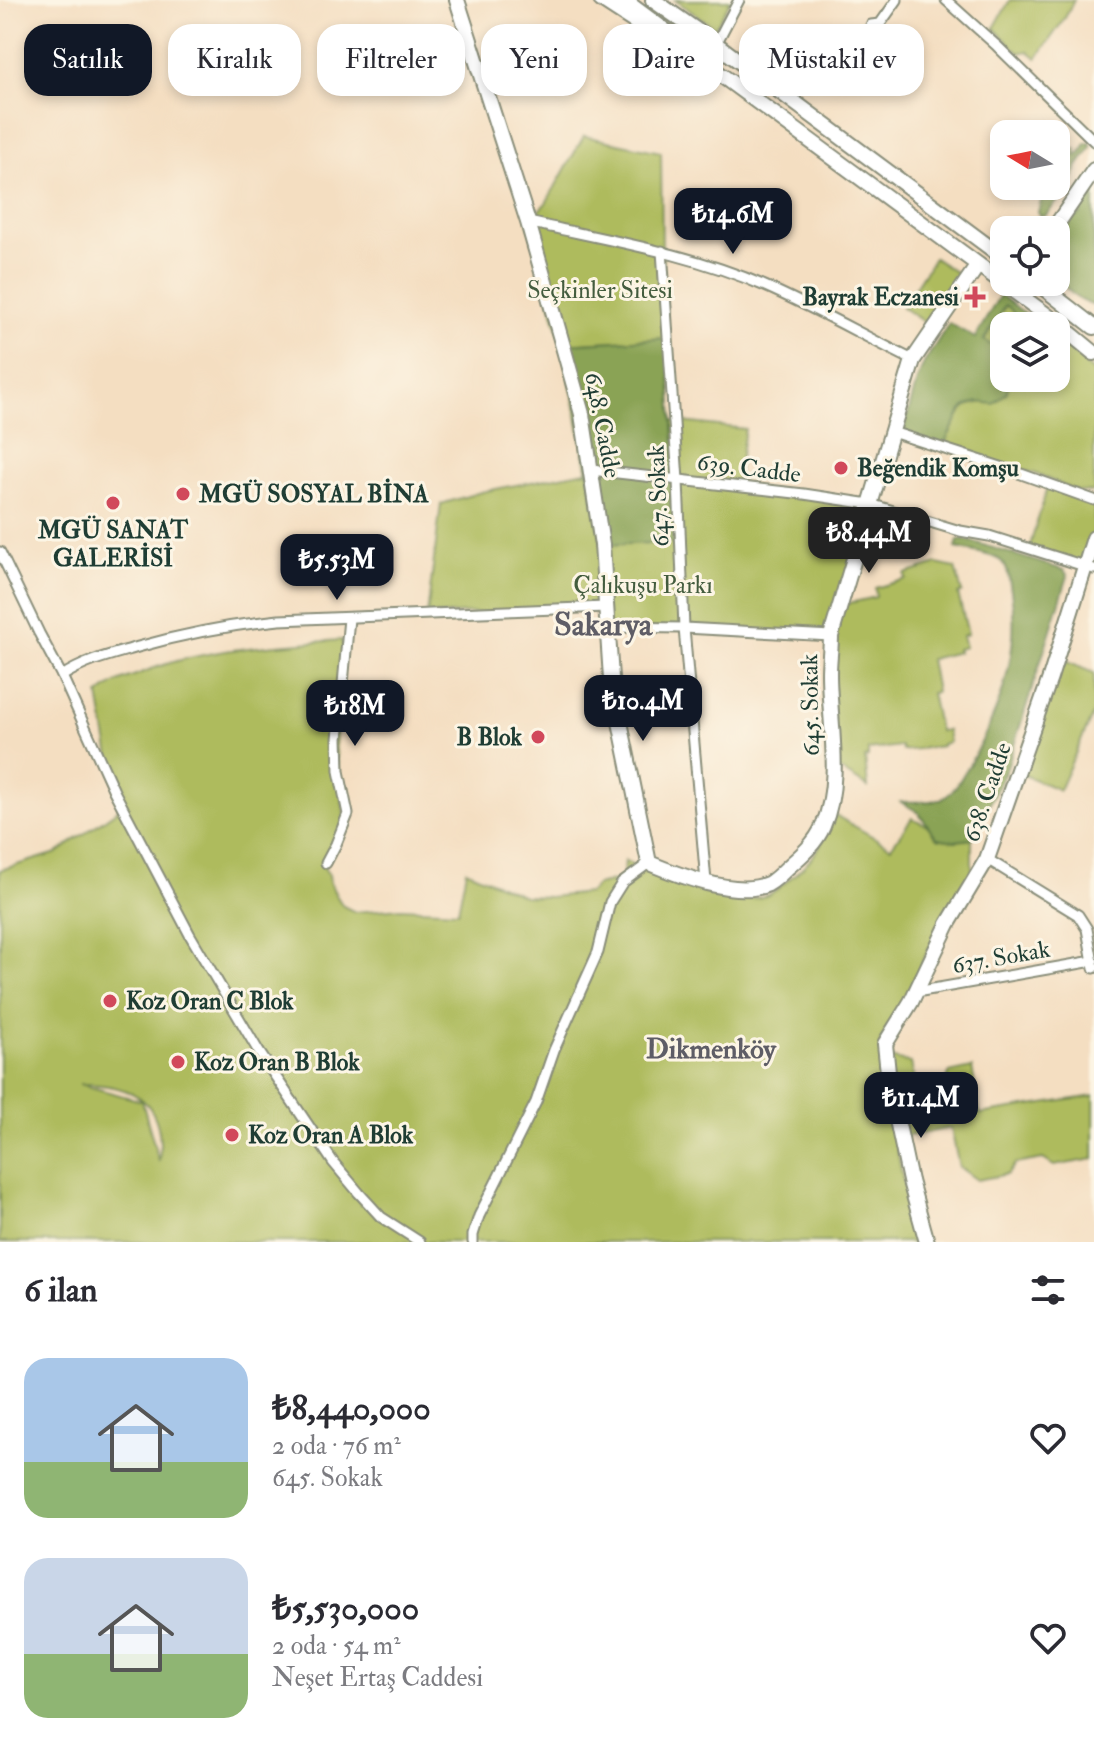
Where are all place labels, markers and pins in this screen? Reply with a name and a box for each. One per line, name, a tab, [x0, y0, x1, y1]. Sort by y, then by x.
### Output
pin: ₺14.6M	[668, 188, 798, 256]
place label: Bayrak Eczanesi	[802, 282, 960, 313]
marker: Bayrak Eczanesi	[966, 288, 984, 306]
place label: Beğendik Komşu	[857, 453, 1019, 484]
marker: Beğendik Komşu	[832, 459, 850, 477]
place label: MGÜ SOSYAL BİNA	[198, 478, 429, 510]
marker: MGÜ SOSYAL BİNA	[174, 485, 192, 503]
marker: MGÜ SANAT GALERİSİ	[104, 494, 122, 512]
pin: ₺8.44M	[804, 507, 934, 575]
place label: MGÜ SANAT GALERİSİ	[37, 515, 188, 574]
pin: ₺5.53M	[272, 534, 402, 602]
pin: ₺10.4M	[578, 675, 708, 743]
pin: ₺18M	[308, 680, 402, 748]
place label: B Blok	[457, 722, 523, 753]
marker: B Blok	[529, 728, 547, 746]
place label: Koz Oran C Blok	[126, 986, 294, 1017]
marker: Koz Oran C Blok	[101, 992, 119, 1010]
place label: Koz Oran B Blok	[194, 1047, 360, 1078]
marker: Koz Oran B Blok	[169, 1053, 187, 1071]
pin: ₺11.4M	[856, 1072, 986, 1140]
place label: Koz Oran A Blok	[248, 1120, 414, 1151]
marker: Koz Oran A Blok	[223, 1126, 241, 1144]

